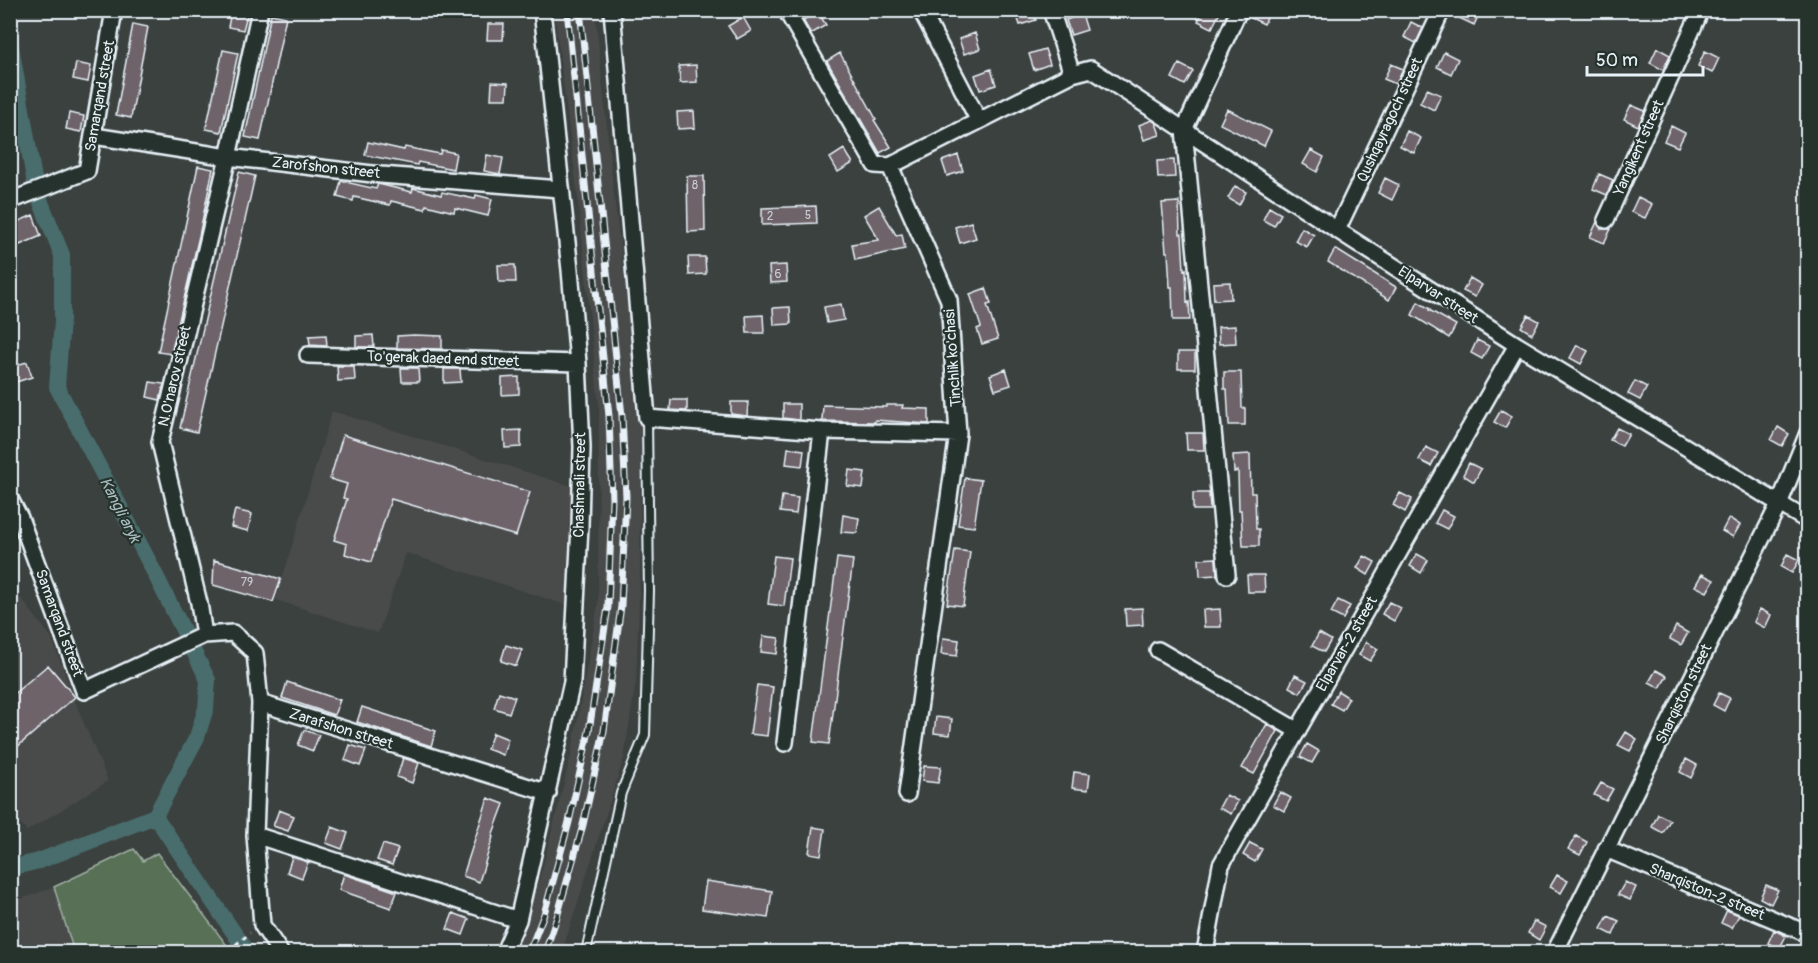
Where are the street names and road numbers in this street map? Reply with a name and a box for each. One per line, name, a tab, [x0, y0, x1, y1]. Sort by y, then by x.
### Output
street label: Samarqand street	[81, 38, 119, 153]
street label: Qushqayragoch street	[1353, 54, 1428, 185]
street label: Yangikent street	[1609, 96, 1669, 200]
street label: Zarofshon street	[271, 153, 382, 183]
street label: Elparvar street	[1394, 262, 1482, 328]
street label: Tinchlik ko'chasi	[940, 308, 966, 408]
street label: N.O'narov street	[154, 323, 196, 428]
street label: To'gerak daed end street	[366, 347, 521, 371]
street label: Chashmali street	[570, 431, 590, 538]
street label: Samarqand street	[31, 567, 88, 680]
street label: Elparvar-2 street	[1312, 592, 1382, 695]
street label: Sharqiston street	[1652, 640, 1717, 747]
street label: Zarafshon street	[287, 704, 396, 754]
street label: Sharqiston-2 street	[1646, 859, 1768, 925]

